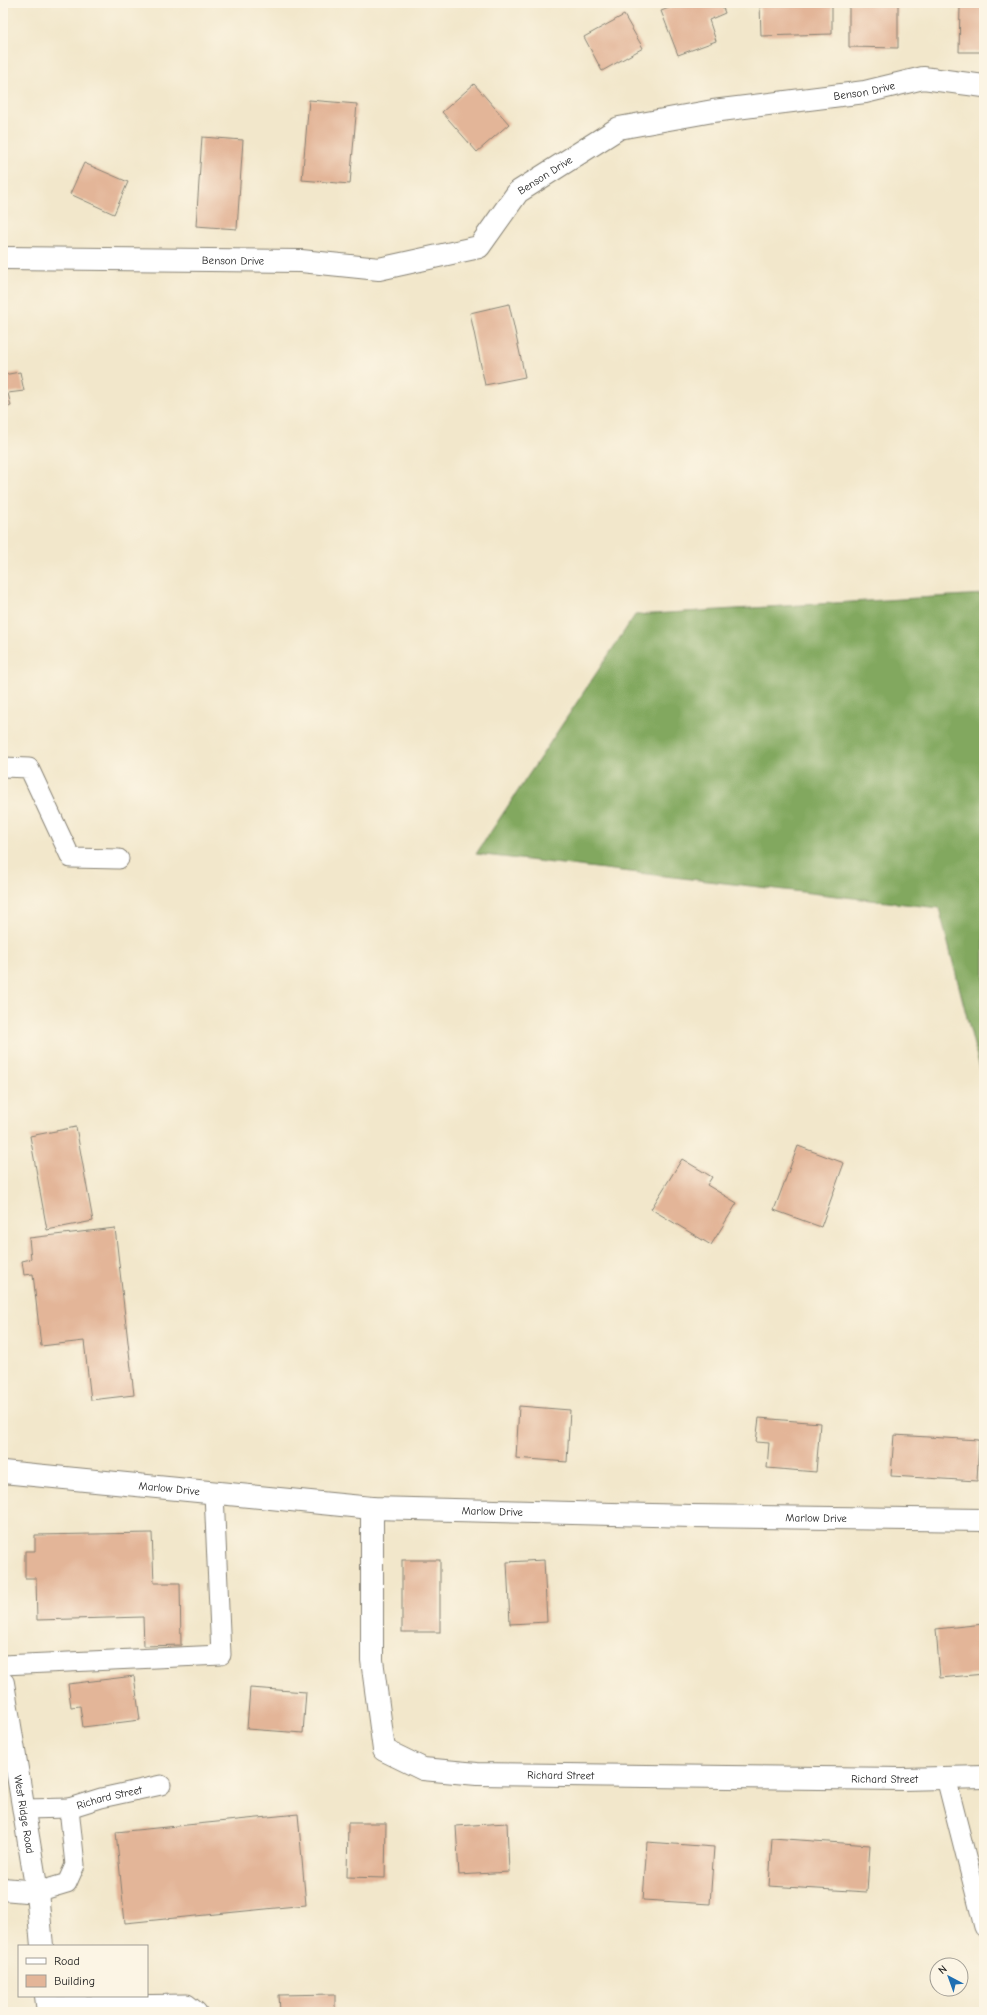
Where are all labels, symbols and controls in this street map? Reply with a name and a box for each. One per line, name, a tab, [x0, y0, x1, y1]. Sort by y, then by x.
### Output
street label: Benson Drive	[833, 79, 897, 103]
street label: Benson Drive	[515, 153, 575, 198]
street label: Benson Drive	[202, 254, 265, 268]
street label: Marlow Drive	[138, 1479, 201, 1498]
street label: Marlow Drive	[461, 1504, 524, 1519]
street label: Marlow Drive	[785, 1511, 847, 1525]
street label: Richard Street	[527, 1769, 595, 1782]
street label: Richard Street	[851, 1772, 919, 1786]
street label: West Ridge Road	[11, 1774, 37, 1855]
street label: Richard Street	[75, 1783, 144, 1812]
legend	[18, 1945, 148, 1997]
text: Road	[54, 1954, 80, 1968]
north arrow	[929, 1957, 969, 1997]
text: N	[936, 1963, 950, 1977]
text: Building	[54, 1974, 95, 1988]

